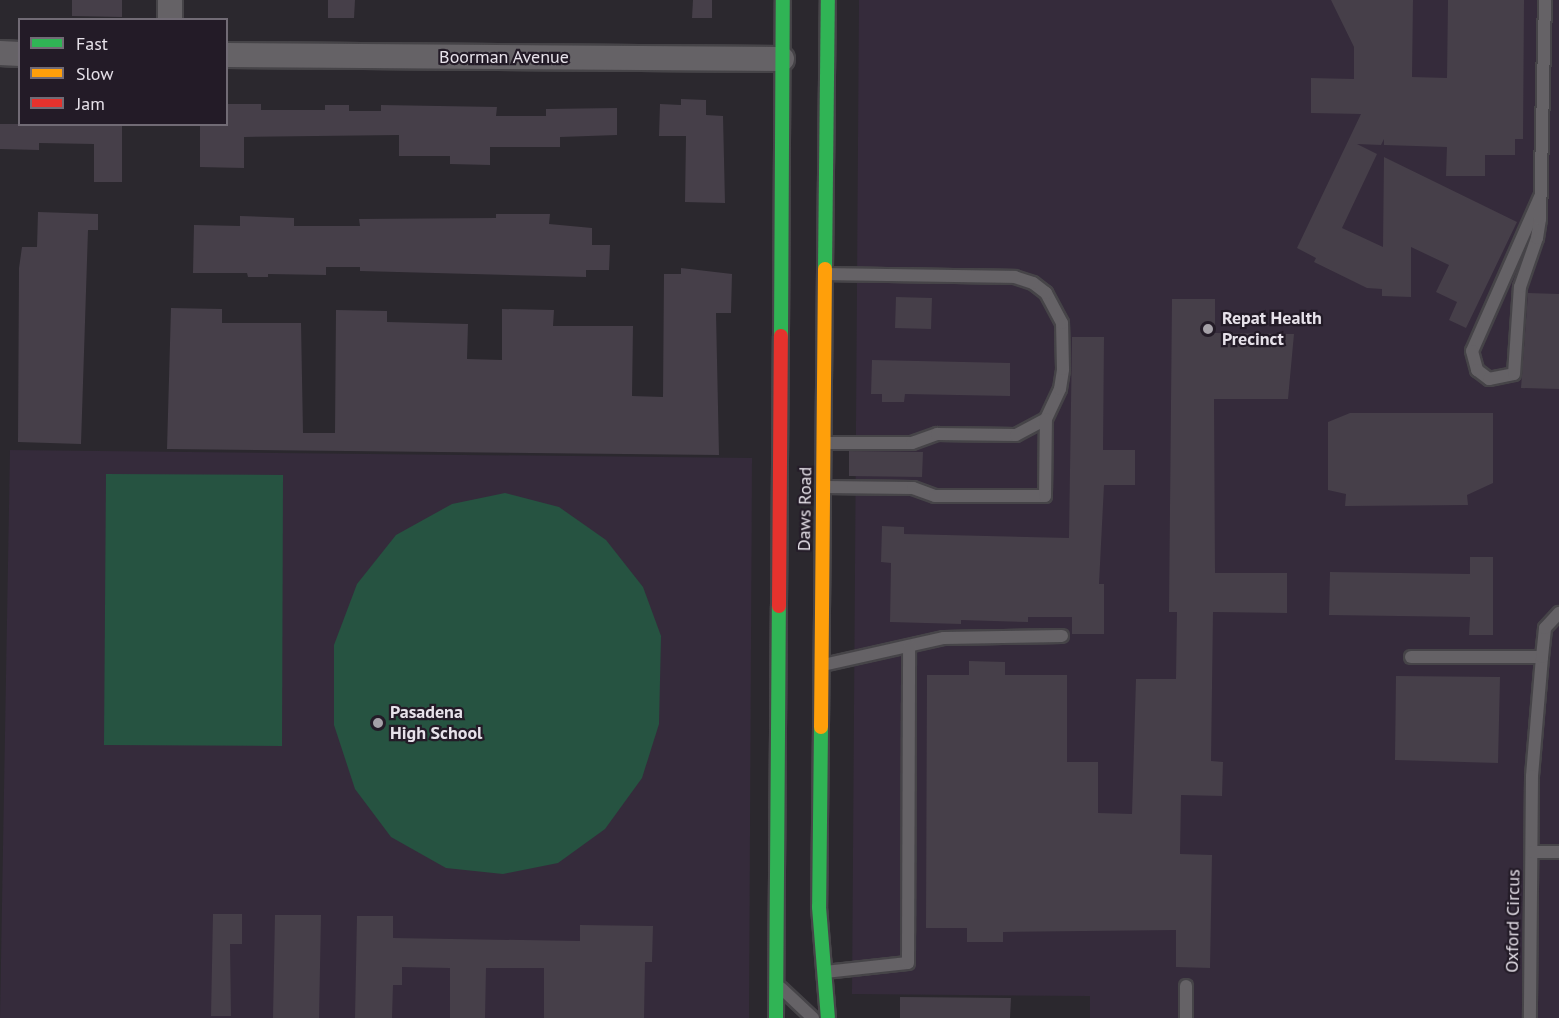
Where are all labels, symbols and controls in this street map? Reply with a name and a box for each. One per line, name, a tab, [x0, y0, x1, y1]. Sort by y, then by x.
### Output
legend	[18, 18, 228, 126]
text: Fast	[76, 32, 108, 55]
street label: Boorman Avenue	[439, 46, 569, 68]
text: Slow	[76, 62, 114, 85]
text: Jam	[76, 92, 105, 115]
place label: Repat Health Precinct	[1222, 308, 1322, 350]
marker: Repat Health Precinct	[1199, 320, 1217, 338]
street label: Daws Road	[793, 467, 817, 551]
place label: Pasadena High School	[390, 702, 482, 744]
marker: Pasadena High School	[371, 716, 385, 730]
street label: Oxford Circus	[1501, 869, 1525, 973]

